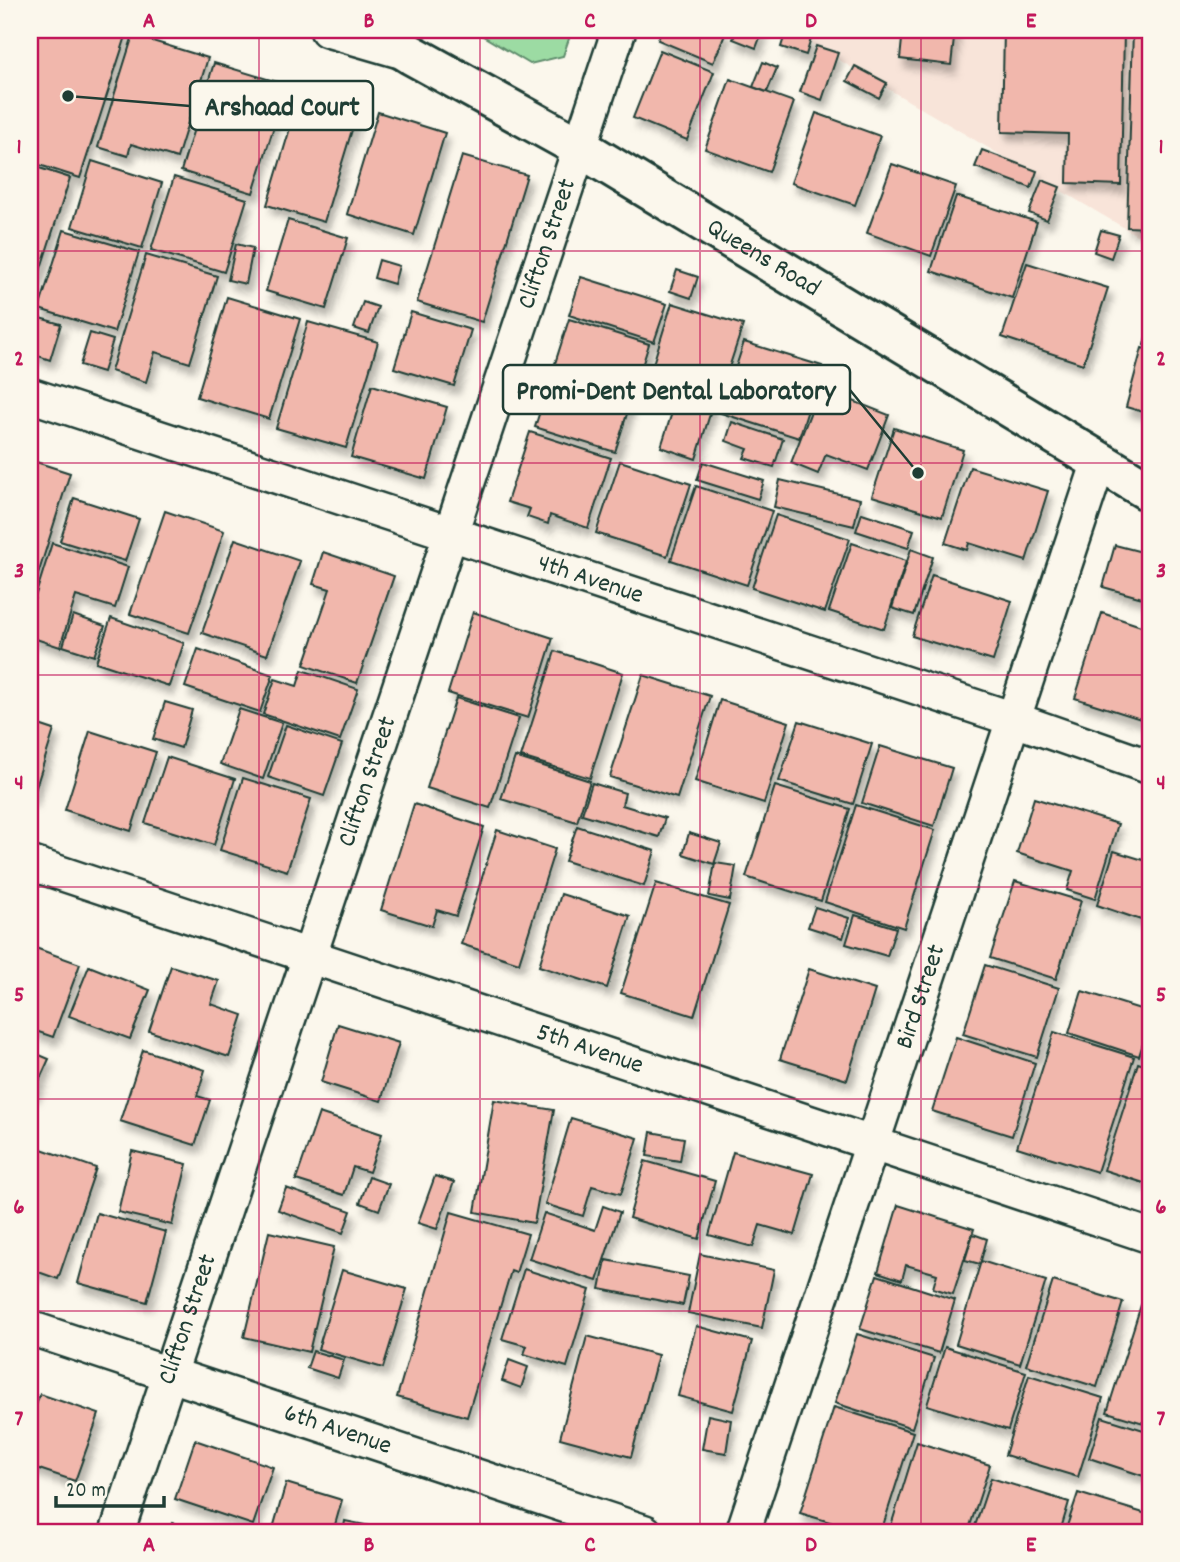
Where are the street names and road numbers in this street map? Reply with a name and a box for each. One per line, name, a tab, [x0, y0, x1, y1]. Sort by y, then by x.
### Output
street label: Clifton Street	[508, 174, 587, 314]
street label: Queens Road	[699, 210, 827, 307]
street label: 4th Avenue	[533, 545, 648, 614]
street label: Clifton Street	[329, 711, 407, 852]
street label: Bird Street	[886, 939, 956, 1054]
street label: 5th Avenue	[531, 1014, 648, 1084]
street label: Clifton Street	[149, 1249, 227, 1390]
street label: 6th Avenue	[279, 1395, 396, 1465]

